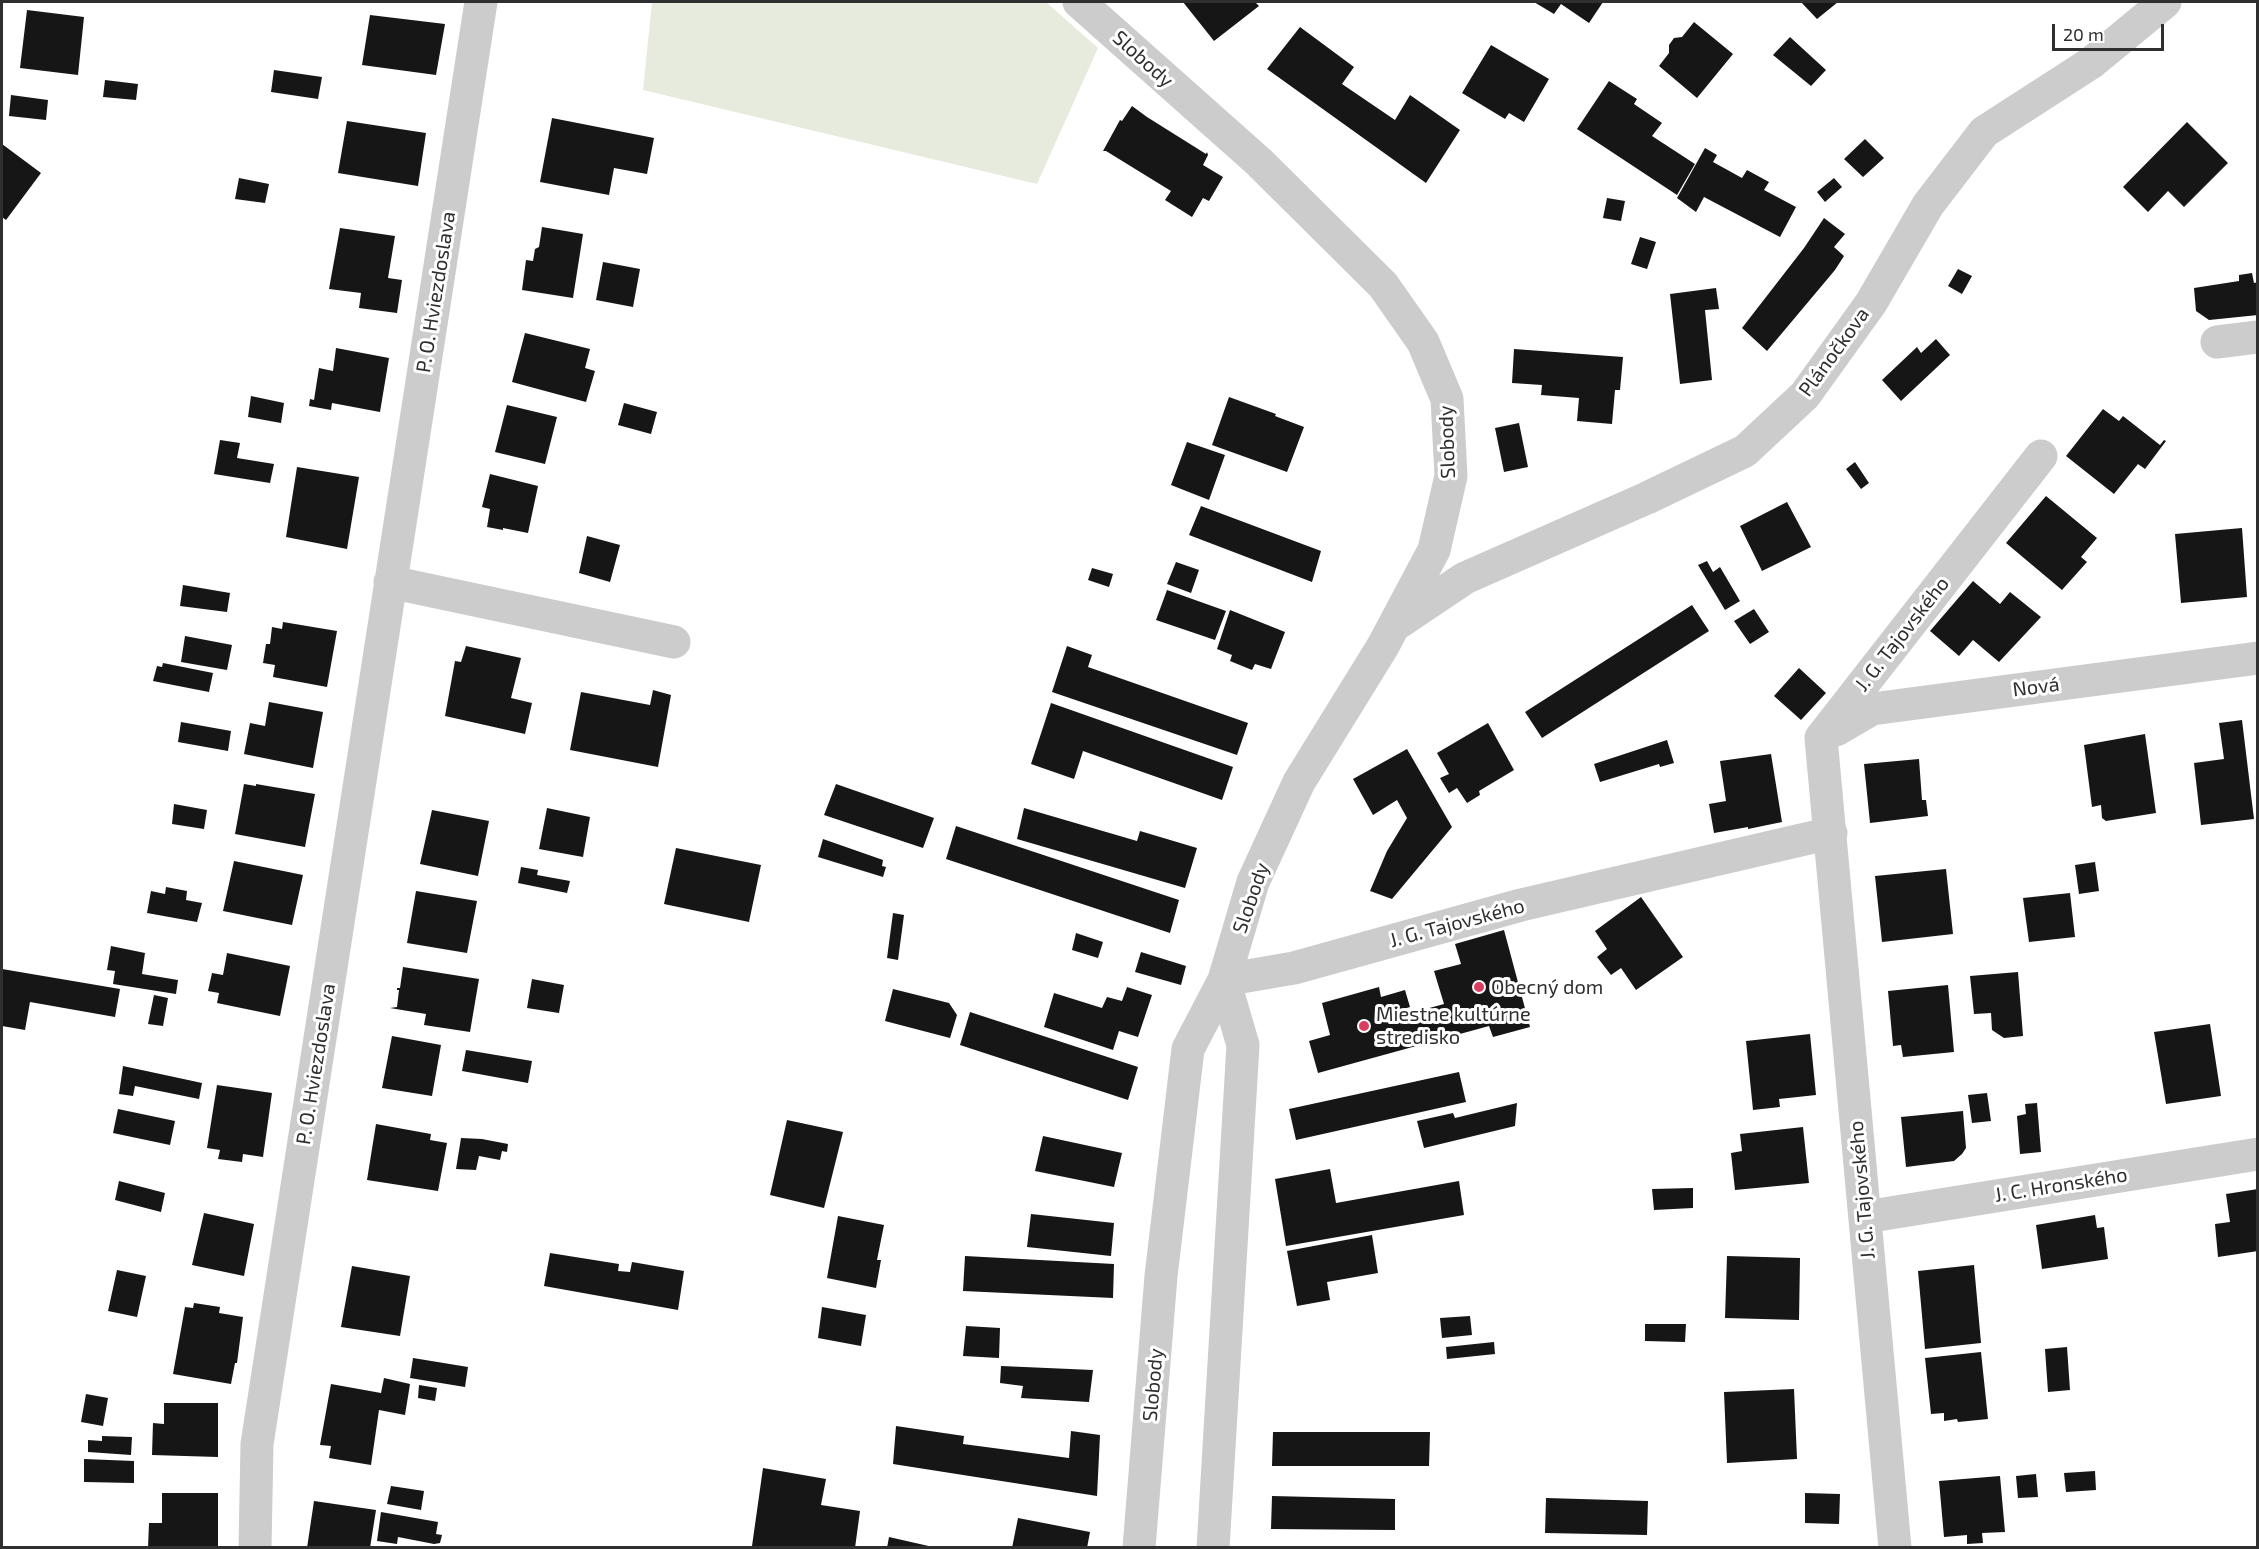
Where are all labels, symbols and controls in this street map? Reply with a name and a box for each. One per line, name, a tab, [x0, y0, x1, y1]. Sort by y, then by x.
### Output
scale bar	[2055, 12, 2168, 50]
text: 20 m	[2063, 23, 2104, 45]
street label: Slobody	[1108, 26, 1178, 92]
street label: P. O. Hviezdoslava	[411, 210, 461, 374]
street label: Plánočkova	[1794, 303, 1874, 401]
street label: Slobody	[1434, 405, 1460, 479]
street label: J. G. Tajovského	[1850, 572, 1954, 696]
street label: Nová	[2011, 672, 2061, 702]
street label: Slobody	[1228, 859, 1274, 937]
street label: J. G. Tajovského	[1387, 893, 1527, 953]
place label: Obecný dom	[1491, 975, 1603, 999]
marker: Obecný dom	[1472, 980, 1486, 994]
street label: P. O. Hviezdoslava	[291, 982, 341, 1146]
place label: Miestne kultúrne stredisko	[1376, 1002, 1531, 1049]
marker: Miestne kultúrne stredisko	[1357, 1019, 1371, 1033]
street label: J. G. Tajovského	[1844, 1120, 1880, 1260]
street label: J. C. Hronského	[1993, 1163, 2129, 1207]
street label: Slobody	[1138, 1347, 1168, 1423]

